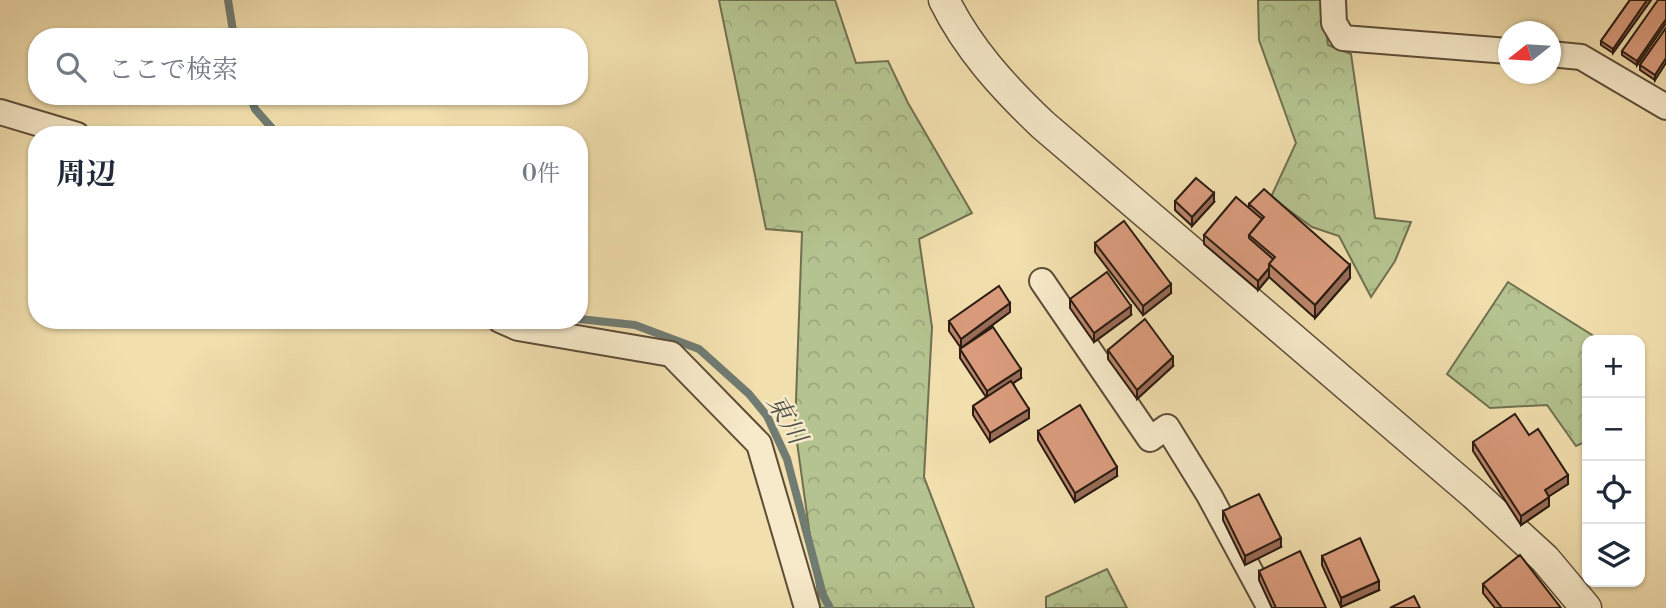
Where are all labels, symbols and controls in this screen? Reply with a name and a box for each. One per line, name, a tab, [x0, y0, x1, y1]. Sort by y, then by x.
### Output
north arrow	[1498, 21, 1561, 84]
search box	[28, 28, 588, 105]
icon: search	[52, 48, 90, 86]
text: ここで検索	[108, 54, 238, 86]
text: 周辺	[56, 156, 116, 194]
text: 0件	[522, 160, 560, 188]
map controls	[1582, 335, 1645, 587]
button: +	[1582, 335, 1645, 398]
water label: 東川	[759, 389, 814, 453]
button: −	[1582, 398, 1645, 461]
button: locate	[1582, 461, 1645, 524]
button: layers	[1582, 524, 1645, 587]

